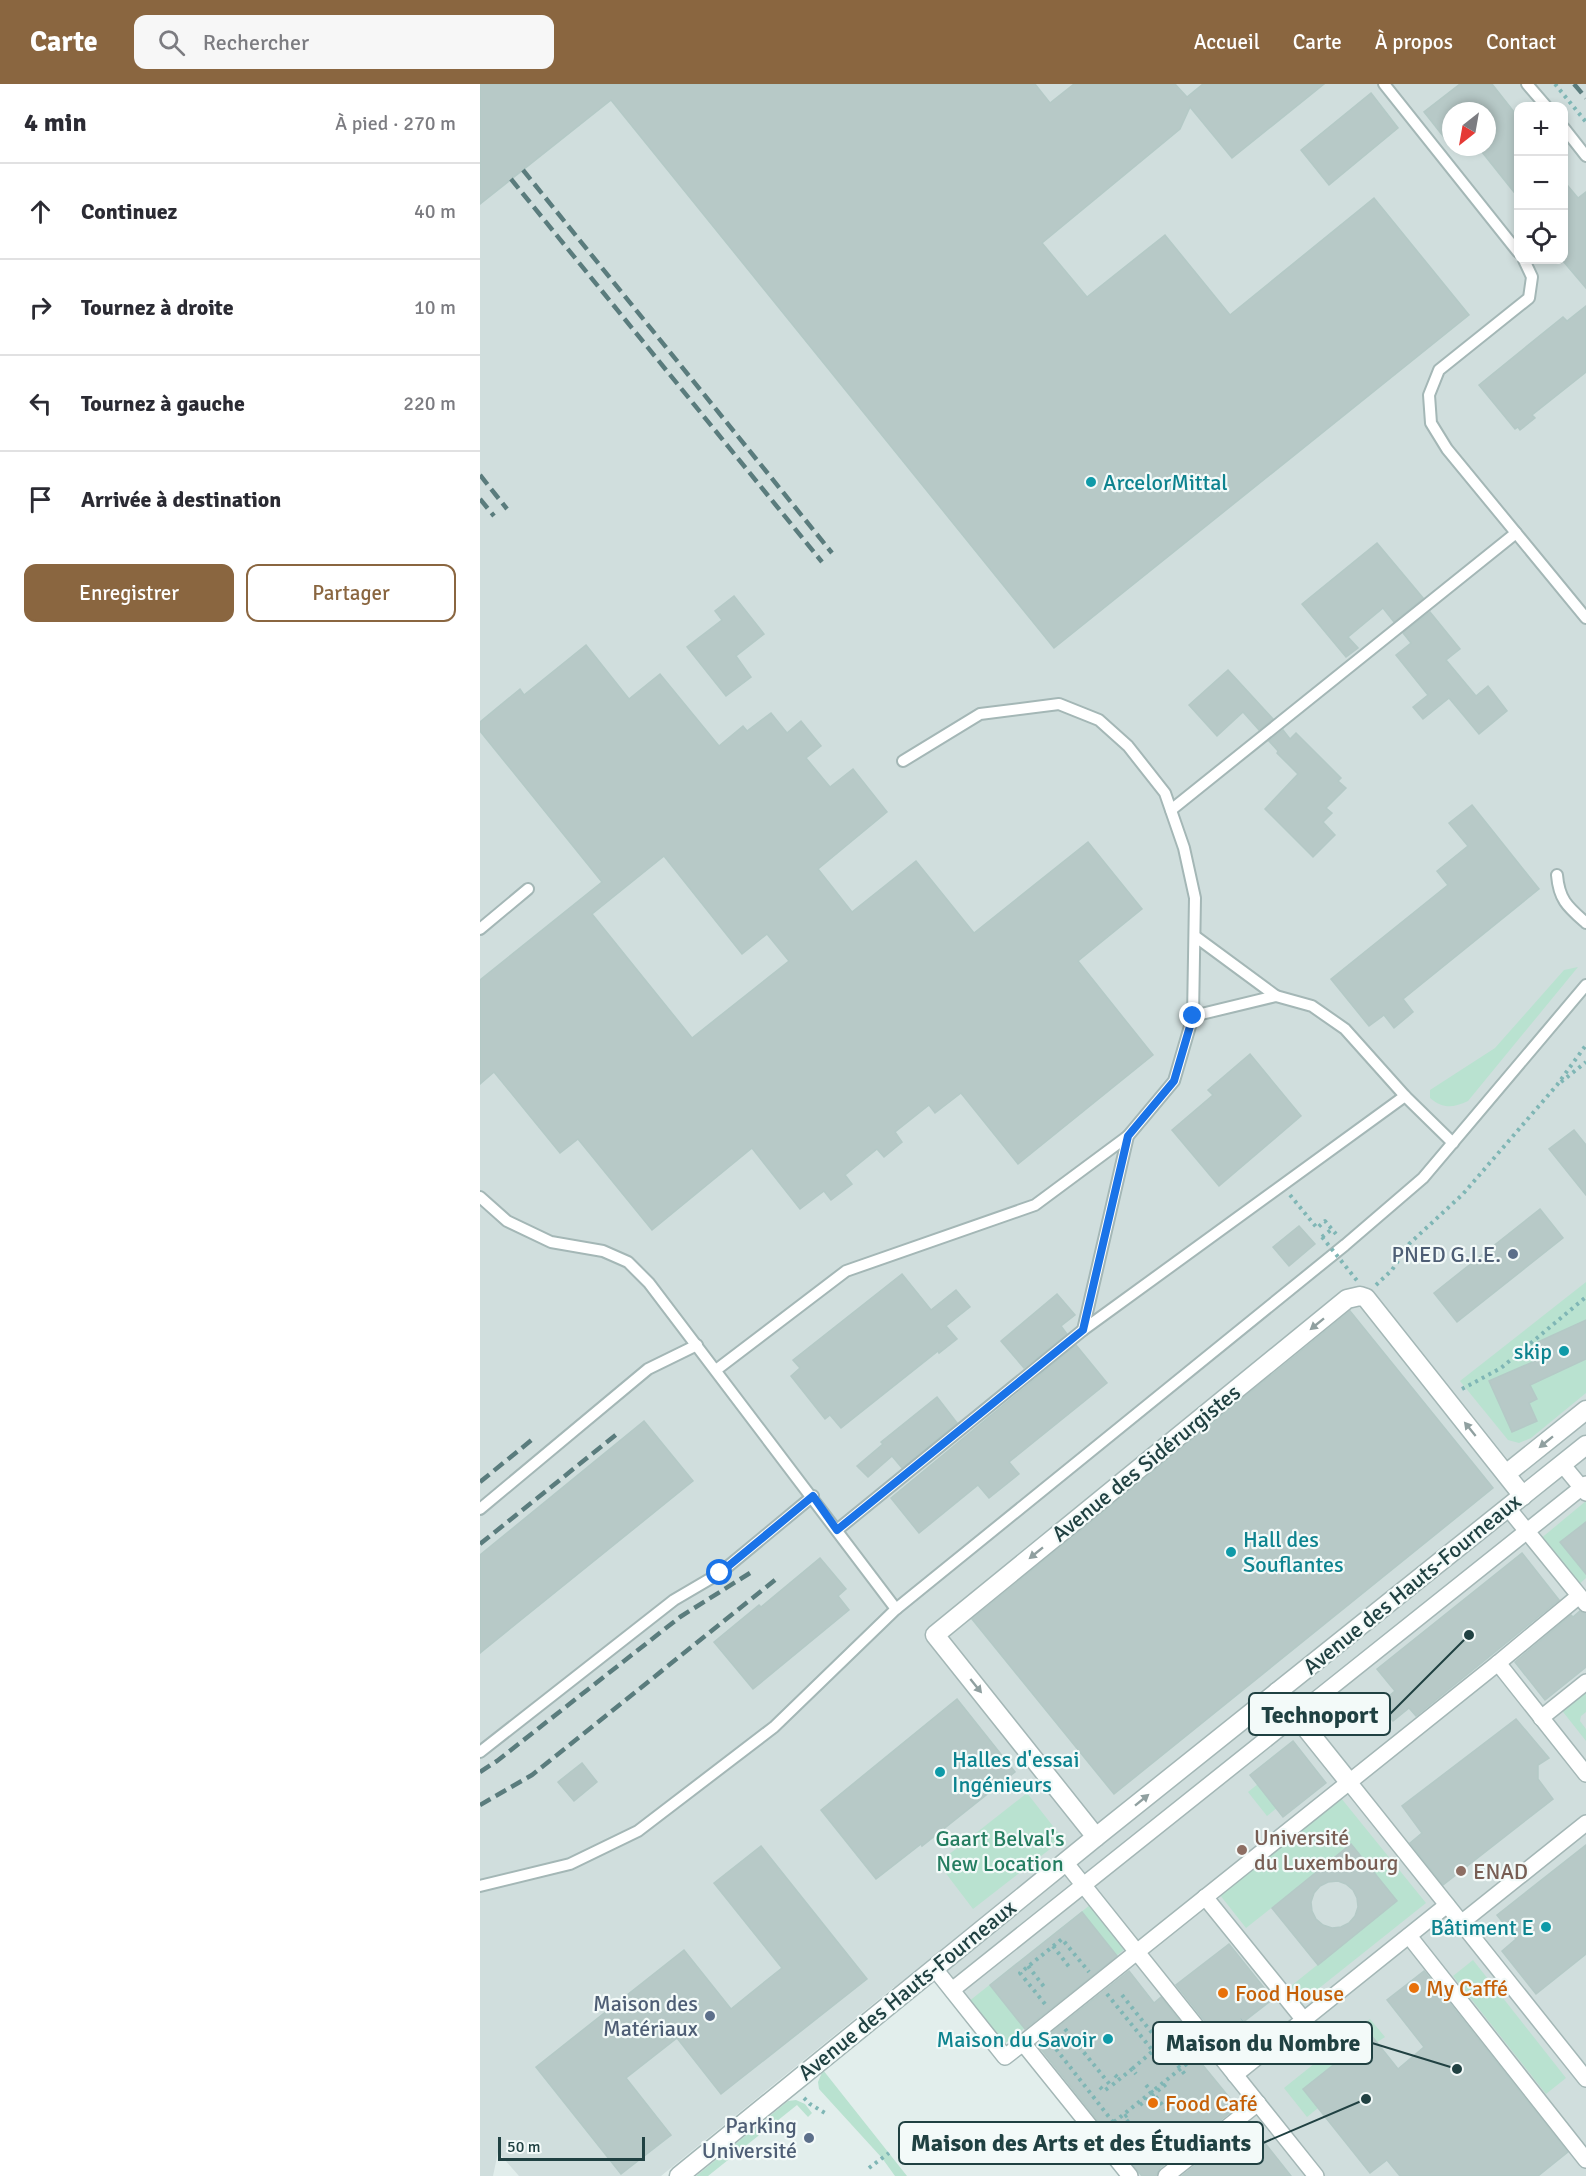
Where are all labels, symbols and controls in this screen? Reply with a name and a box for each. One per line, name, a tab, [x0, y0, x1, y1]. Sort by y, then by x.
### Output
search box	[134, 15, 554, 69]
text: Carte	[30, 25, 98, 59]
icon: search	[155, 26, 188, 59]
text: Rechercher	[203, 29, 309, 56]
text: Accueil	[1194, 29, 1260, 55]
text: Carte	[1293, 29, 1342, 55]
text: À propos	[1375, 29, 1453, 55]
text: Contact	[1486, 29, 1556, 55]
north arrow	[1442, 102, 1496, 156]
map controls	[1514, 102, 1568, 264]
button: +	[1514, 102, 1568, 156]
text: 4 min	[24, 107, 87, 139]
text: À pied · 270 m	[335, 111, 456, 136]
button: −	[1514, 156, 1568, 210]
icon: ahead	[24, 195, 57, 228]
text: Continuez	[81, 198, 177, 225]
text: 40 m	[414, 199, 456, 224]
button: locate	[1514, 210, 1568, 264]
icon: right	[24, 291, 57, 324]
text: Tournez à droite	[81, 294, 234, 321]
text: 10 m	[414, 295, 456, 320]
icon: left	[24, 387, 57, 420]
text: Tournez à gauche	[81, 390, 245, 417]
text: 220 m	[403, 391, 456, 416]
place label: ArcelorMittal	[1103, 469, 1228, 496]
marker: ArcelorMittal	[1084, 475, 1098, 489]
icon: arrive	[24, 483, 57, 516]
text: Arrivée à destination	[81, 486, 281, 513]
button: Enregistrer	[24, 564, 234, 622]
button: Partager	[246, 564, 456, 622]
route end	[1179, 1002, 1205, 1028]
place label: PNED G.I.E.	[1392, 1241, 1501, 1268]
marker: PNED G.I.E.	[1506, 1247, 1520, 1261]
one-way arrow	[1309, 1317, 1325, 1330]
place label: skip	[1514, 1338, 1552, 1365]
marker: skip	[1557, 1344, 1571, 1358]
street label: Avenue des Sidérurgistes	[1046, 1379, 1246, 1547]
one-way arrow	[1464, 1421, 1476, 1436]
one-way arrow	[1538, 1436, 1554, 1449]
street label: Avenue des Hauts-Fourneaux	[1298, 1488, 1526, 1680]
place label: Hall des Souflantes	[1243, 1526, 1344, 1578]
marker: Hall des Souflantes	[1224, 1545, 1238, 1559]
one-way arrow	[1028, 1546, 1043, 1559]
route start	[706, 1559, 732, 1585]
one-way arrow	[969, 1678, 982, 1694]
callout: Technoport	[1249, 1693, 1390, 1735]
text: Technoport	[1261, 1700, 1379, 1730]
place label: Halles d'essai Ingénieurs	[952, 1746, 1080, 1798]
marker: Halles d'essai Ingénieurs	[933, 1765, 947, 1779]
one-way arrow	[1134, 1795, 1149, 1807]
place label: Université du Luxembourg	[1254, 1824, 1398, 1876]
park label: Gaart Belval's New Location	[935, 1825, 1065, 1877]
marker: Université du Luxembourg	[1235, 1843, 1249, 1857]
place label: ENAD	[1473, 1858, 1528, 1885]
marker: ENAD	[1454, 1864, 1468, 1878]
street label: Avenue des Hauts-Fourneaux	[793, 1894, 1021, 2086]
place label: Bâtiment E	[1430, 1914, 1534, 1941]
marker: Bâtiment E	[1539, 1920, 1553, 1934]
place label: My Caffé	[1426, 1975, 1508, 2002]
place label: Food House	[1235, 1980, 1344, 2007]
marker: My Caffé	[1407, 1981, 1421, 1995]
marker: Food House	[1216, 1986, 1230, 2000]
place label: Maison des Matériaux	[593, 1990, 698, 2042]
marker: Maison des Matériaux	[703, 2009, 717, 2023]
callout: Maison du Nombre	[1153, 2022, 1372, 2064]
place label: Maison du Savoir	[936, 2026, 1096, 2053]
text: Maison du Nombre	[1165, 2028, 1361, 2058]
marker: Maison du Savoir	[1101, 2032, 1115, 2046]
place label: Food Café	[1165, 2090, 1258, 2117]
marker: Food Café	[1146, 2096, 1160, 2110]
place label: Parking Université	[702, 2112, 797, 2164]
callout: Maison des Arts et des Étudiants	[899, 2122, 1263, 2164]
text: Maison des Arts et des Étudiants	[911, 2128, 1252, 2158]
marker: Parking Université	[802, 2131, 816, 2145]
scale bar	[498, 2134, 645, 2162]
text: 50 m	[507, 2137, 541, 2157]

